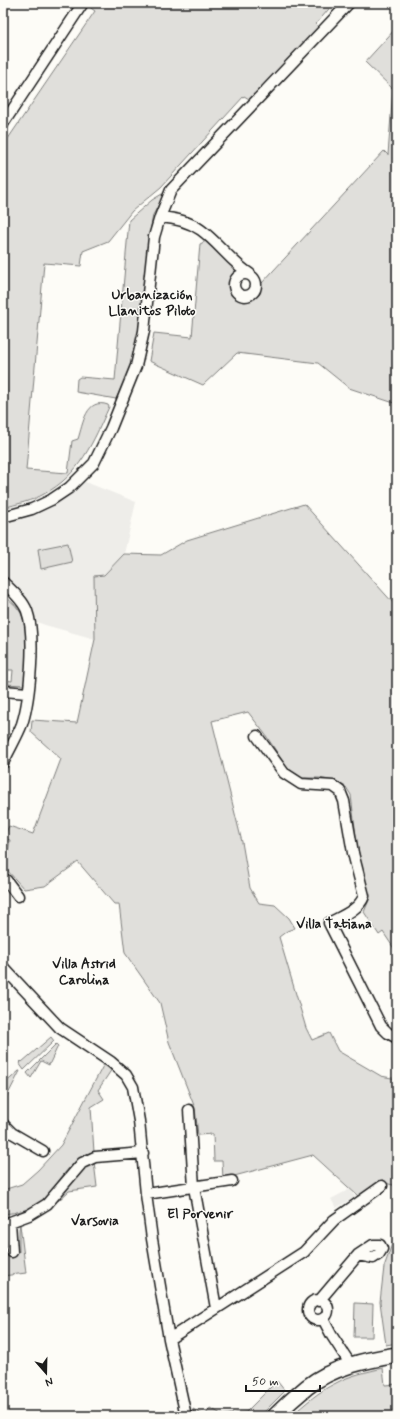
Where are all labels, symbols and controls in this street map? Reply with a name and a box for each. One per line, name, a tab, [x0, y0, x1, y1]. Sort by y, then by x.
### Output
district label: Urbanización Llanitos Piloto	[108, 286, 196, 320]
district label: Villa Tatiana	[296, 915, 372, 933]
district label: Villa Astrid Carolina	[52, 955, 116, 989]
district label: El Porvenir	[167, 1205, 233, 1223]
district label: Varsovia	[71, 1212, 119, 1230]
north arrow	[26, 1353, 66, 1393]
scale bar	[246, 1367, 320, 1393]
text: N	[43, 1374, 55, 1389]
text: 50 m	[252, 1374, 279, 1390]

